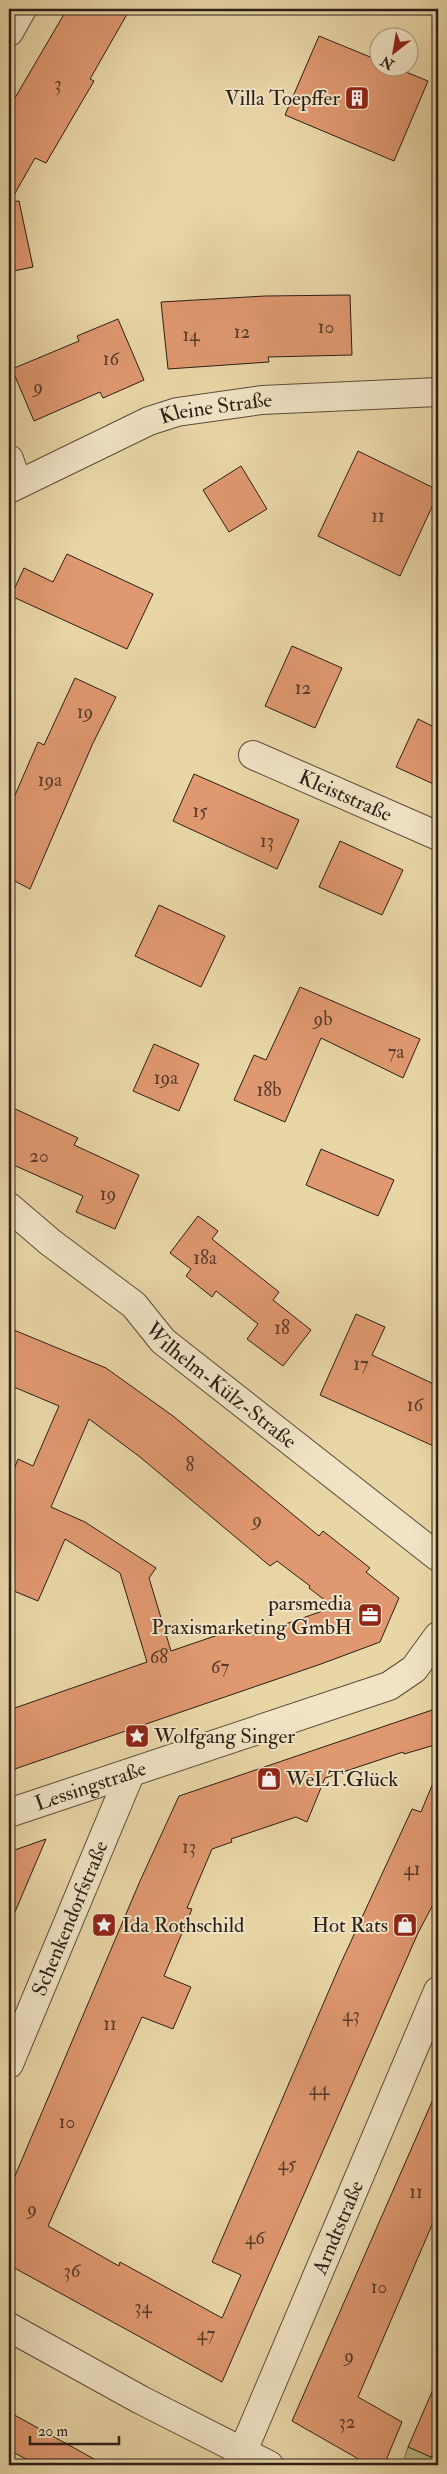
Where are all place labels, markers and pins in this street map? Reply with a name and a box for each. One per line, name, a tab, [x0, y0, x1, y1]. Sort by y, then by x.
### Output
place label: Villa Toepffer	[225, 85, 340, 112]
building icon: Villa Toepffer	[344, 85, 370, 111]
place label: parsmedia Praxismarketing GmbH	[151, 1590, 352, 1641]
office icon: parsmedia Praxismarketing GmbH	[357, 1602, 383, 1628]
place icon: Wolfgang Singer	[124, 1723, 150, 1749]
place label: Wolfgang Singer	[153, 1723, 295, 1750]
shop icon: WeLT.Glück	[256, 1766, 282, 1792]
place label: WeLT.Glück	[285, 1766, 398, 1793]
place icon: Ida Rothschild	[91, 1912, 117, 1938]
place label: Ida Rothschild	[122, 1912, 245, 1939]
place label: Hot Rats	[312, 1912, 388, 1939]
shop icon: Hot Rats	[392, 1912, 418, 1938]

